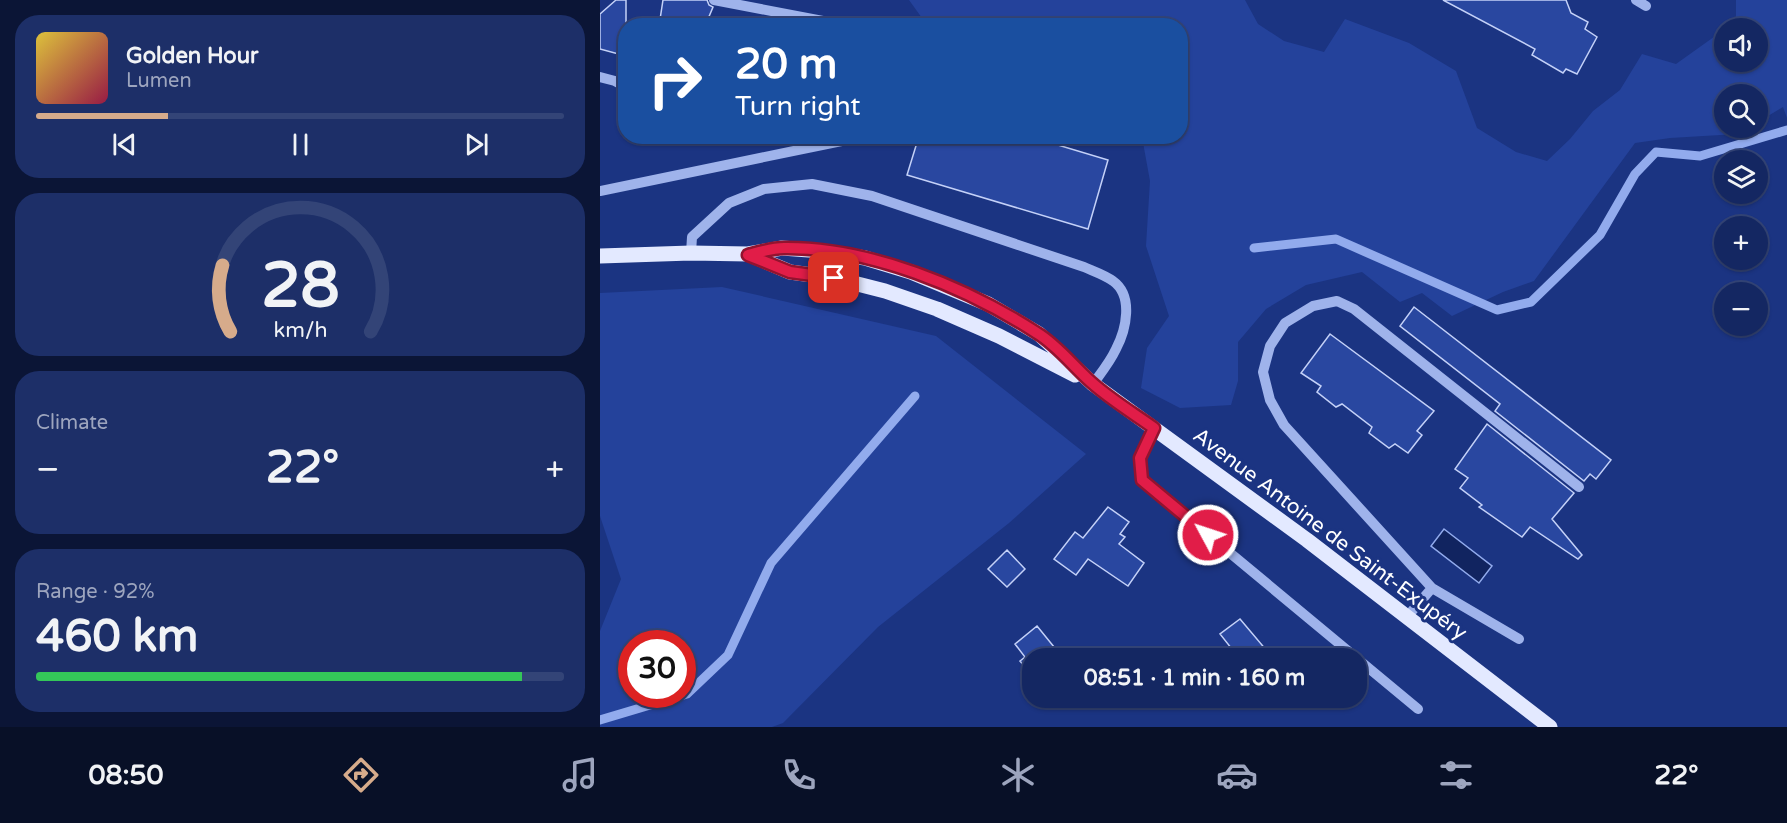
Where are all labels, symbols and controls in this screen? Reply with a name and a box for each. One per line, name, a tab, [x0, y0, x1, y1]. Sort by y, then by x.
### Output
map controls	[1714, 18, 1768, 336]
button: sound	[1714, 18, 1768, 72]
text: 20 m	[735, 39, 837, 90]
icon: right	[636, 42, 714, 120]
text: Golden Hour	[126, 43, 258, 69]
text: Lumen	[126, 69, 192, 93]
button: search	[1714, 84, 1768, 138]
text: Turn right	[735, 90, 861, 123]
icon: previous	[108, 128, 141, 161]
icon: pause	[284, 128, 317, 161]
icon: next	[460, 128, 493, 161]
button: layers	[1714, 150, 1768, 204]
button: +	[1714, 216, 1768, 270]
text: 28	[261, 249, 339, 324]
pin	[808, 252, 859, 303]
icon: arrive	[817, 261, 850, 294]
button: −	[1714, 282, 1768, 336]
text: km/h	[273, 317, 327, 343]
text: Climate	[36, 411, 108, 435]
street label: Avenue Antoine de Saint-Exupéry	[1188, 423, 1472, 645]
text: 22°	[266, 441, 339, 495]
text: −	[36, 450, 60, 489]
text: +	[545, 450, 564, 489]
position arrow	[1176, 503, 1240, 567]
text: Range · 92%	[36, 580, 155, 604]
text: 460 km	[36, 610, 198, 664]
speed limit sign: 30	[618, 630, 696, 708]
text: 08:51 · 1 min · 160 m	[1084, 665, 1305, 691]
icon: directions	[340, 754, 382, 796]
icon: music	[559, 754, 601, 796]
icon: phone	[778, 754, 820, 796]
icon: climate	[997, 754, 1039, 796]
icon: car	[1216, 754, 1258, 796]
icon: filters	[1435, 754, 1477, 796]
text: 08:50	[89, 759, 163, 792]
text: 22°	[1654, 759, 1698, 792]

